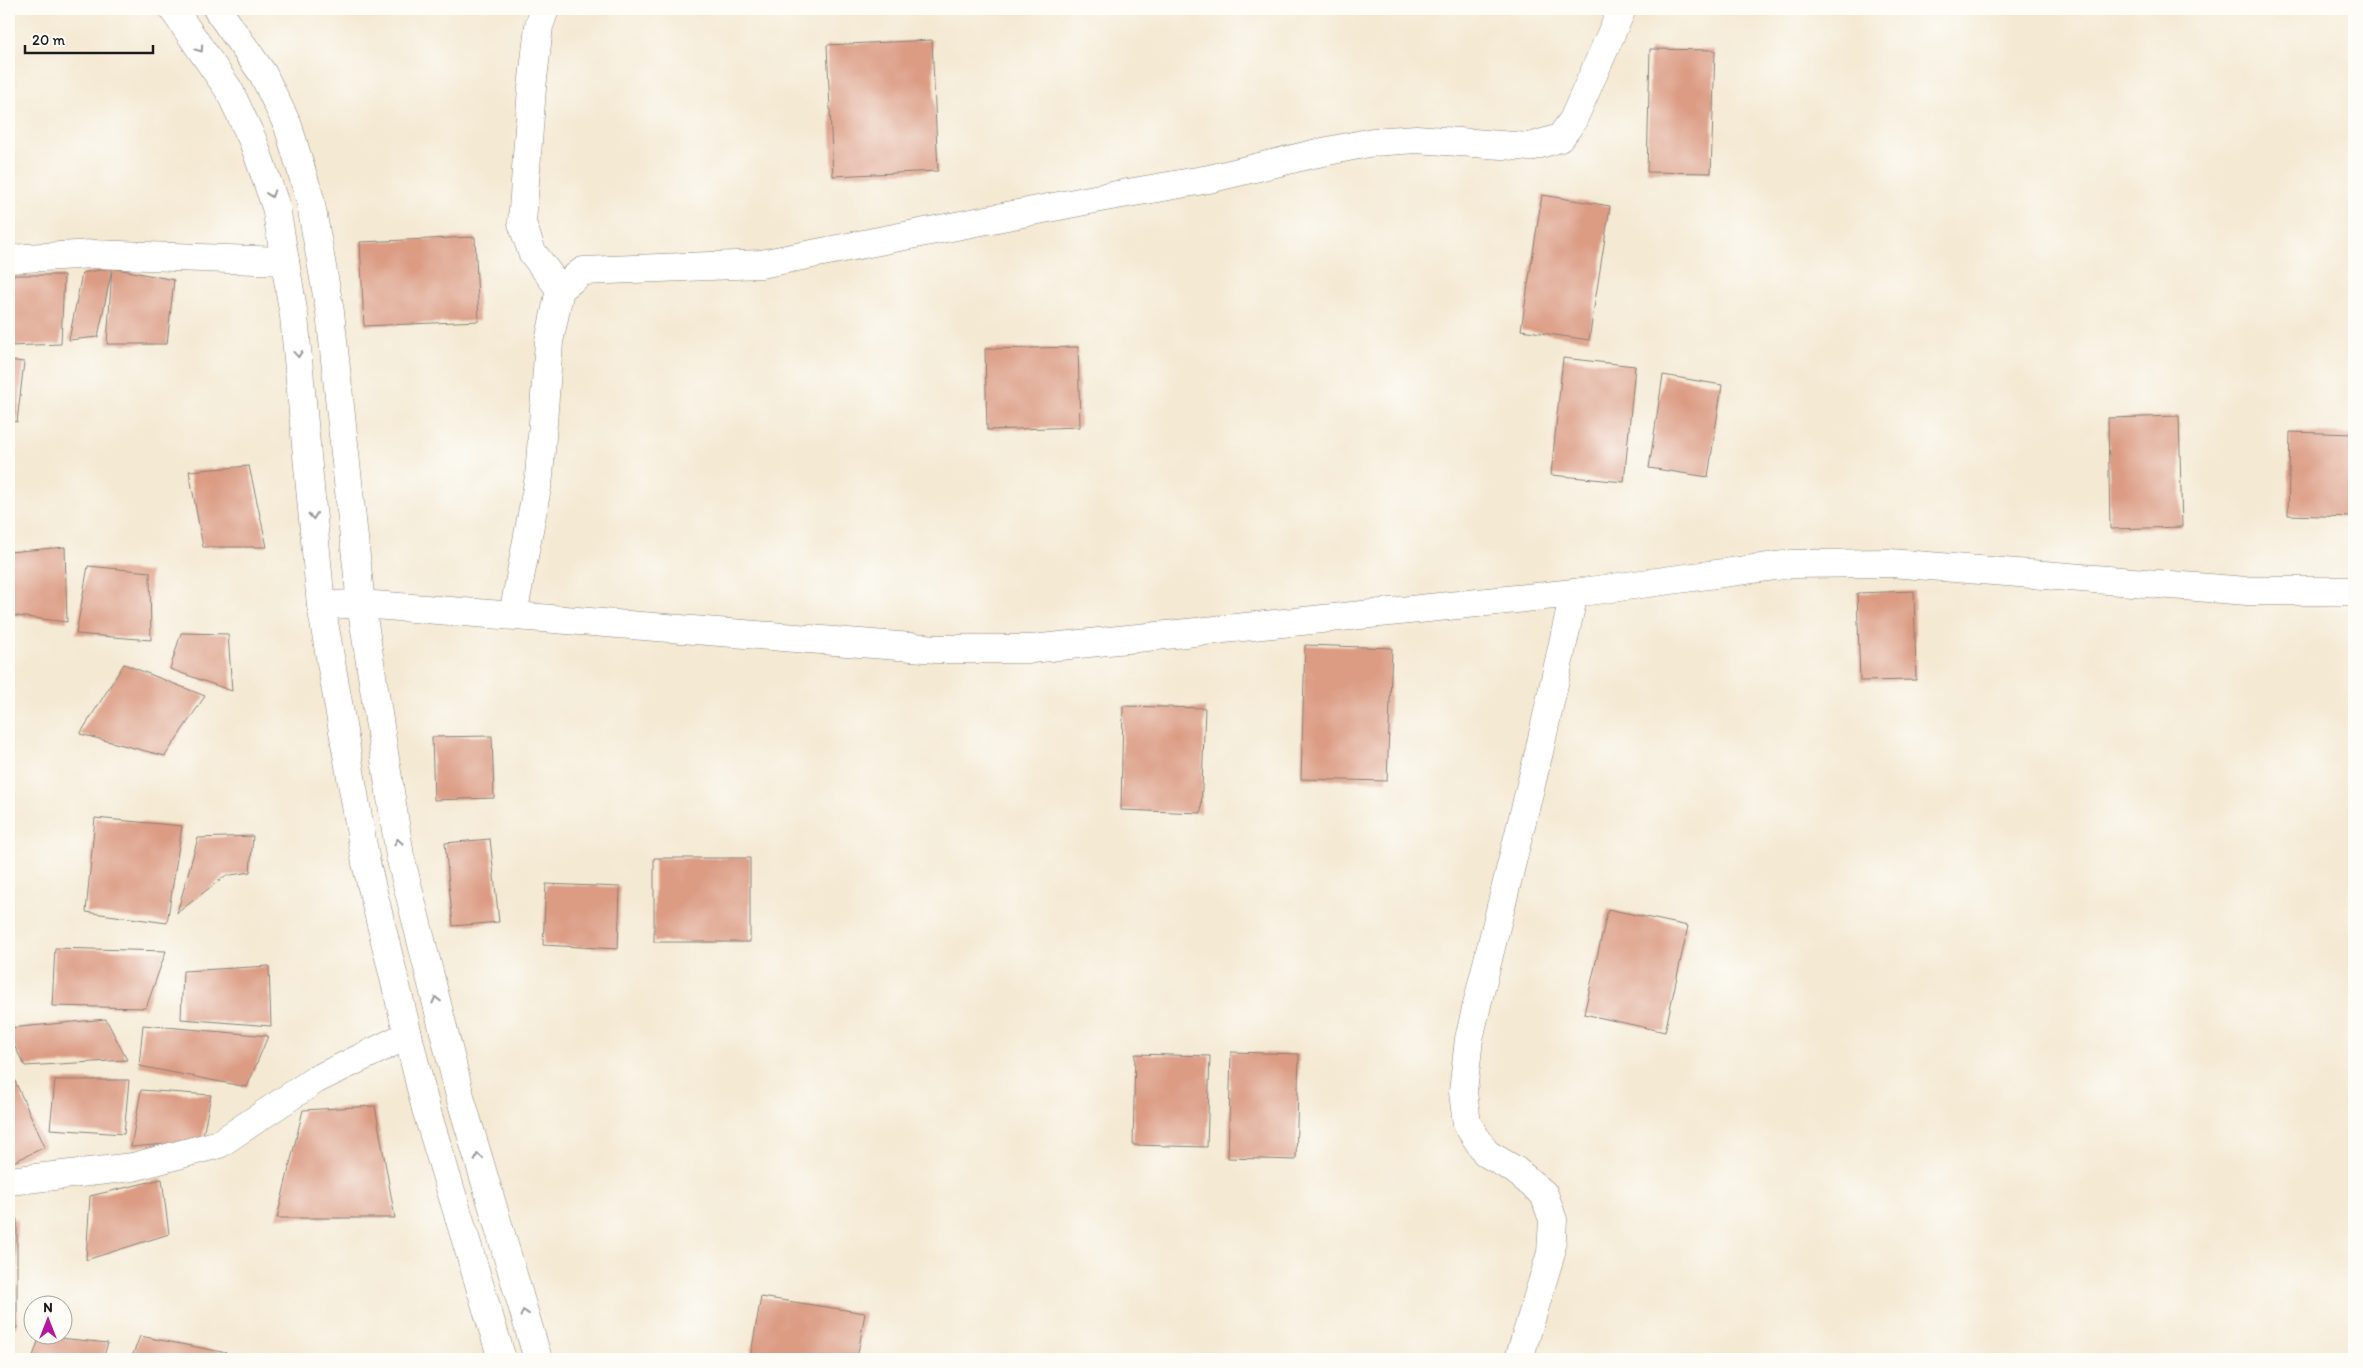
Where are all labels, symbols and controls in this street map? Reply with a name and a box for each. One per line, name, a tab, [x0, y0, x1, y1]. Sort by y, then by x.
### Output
scale bar	[25, 22, 152, 54]
text: 20 m	[32, 31, 66, 49]
one-way arrow	[194, 43, 203, 53]
one-way arrow	[265, 189, 275, 198]
one-way arrow	[292, 350, 303, 358]
one-way arrow	[307, 512, 318, 520]
one-way arrow	[393, 838, 403, 846]
one-way arrow	[431, 995, 442, 1004]
one-way arrow	[473, 1153, 483, 1161]
north arrow	[22, 1296, 72, 1346]
text: N	[43, 1299, 53, 1316]
one-way arrow	[520, 1309, 530, 1317]

